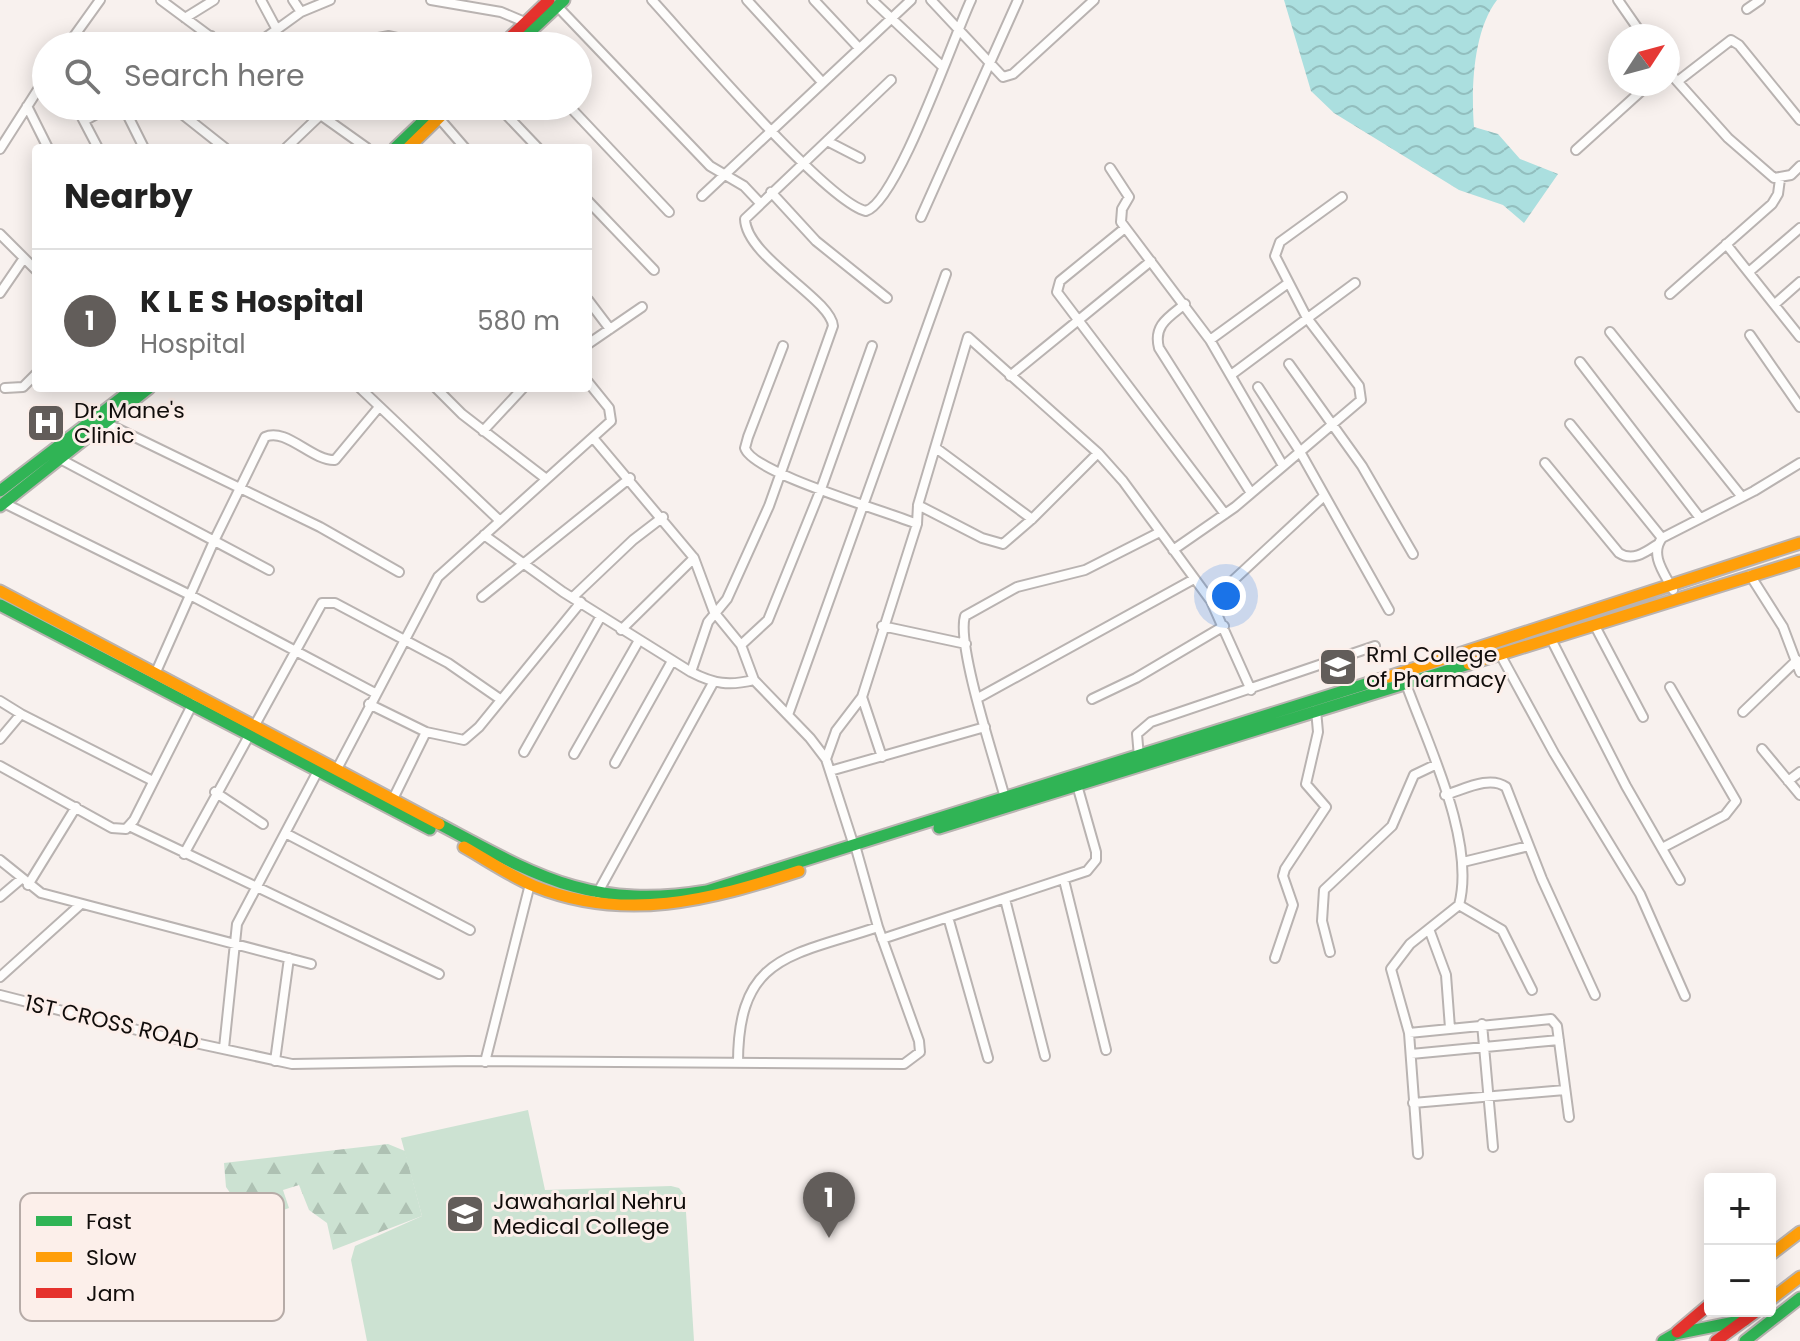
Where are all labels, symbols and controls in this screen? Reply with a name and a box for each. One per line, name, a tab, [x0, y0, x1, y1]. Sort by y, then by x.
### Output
north arrow	[1608, 24, 1680, 96]
search box	[32, 32, 592, 120]
icon: search	[60, 54, 104, 98]
text: Search here	[124, 54, 305, 97]
text: Nearby	[64, 172, 193, 220]
text: K L E S Hospital	[140, 280, 364, 323]
text: 1	[85, 303, 95, 339]
text: 580 m	[477, 303, 560, 339]
text: Hospital	[140, 326, 246, 362]
place label: Dr. Mane's Clinic	[74, 395, 185, 451]
hospital icon: Dr. Mane's Clinic	[25, 402, 67, 444]
your location	[1206, 576, 1246, 616]
place label: Rml College of Pharmacy	[1366, 639, 1507, 695]
school or university icon: Rml College of Pharmacy	[1317, 646, 1359, 688]
street label: 1ST CROSS ROAD	[22, 987, 202, 1058]
pin: 1	[803, 1172, 855, 1238]
map controls	[1704, 1173, 1776, 1317]
button: +	[1704, 1173, 1776, 1245]
place label: Jawaharlal Nehru Medical College	[493, 1186, 687, 1242]
legend	[20, 1193, 284, 1321]
school or university icon: Jawaharlal Nehru Medical College	[444, 1193, 486, 1235]
text: Fast	[86, 1206, 131, 1237]
text: Slow	[86, 1242, 136, 1273]
button: −	[1704, 1245, 1776, 1317]
text: Jam	[86, 1278, 135, 1309]

